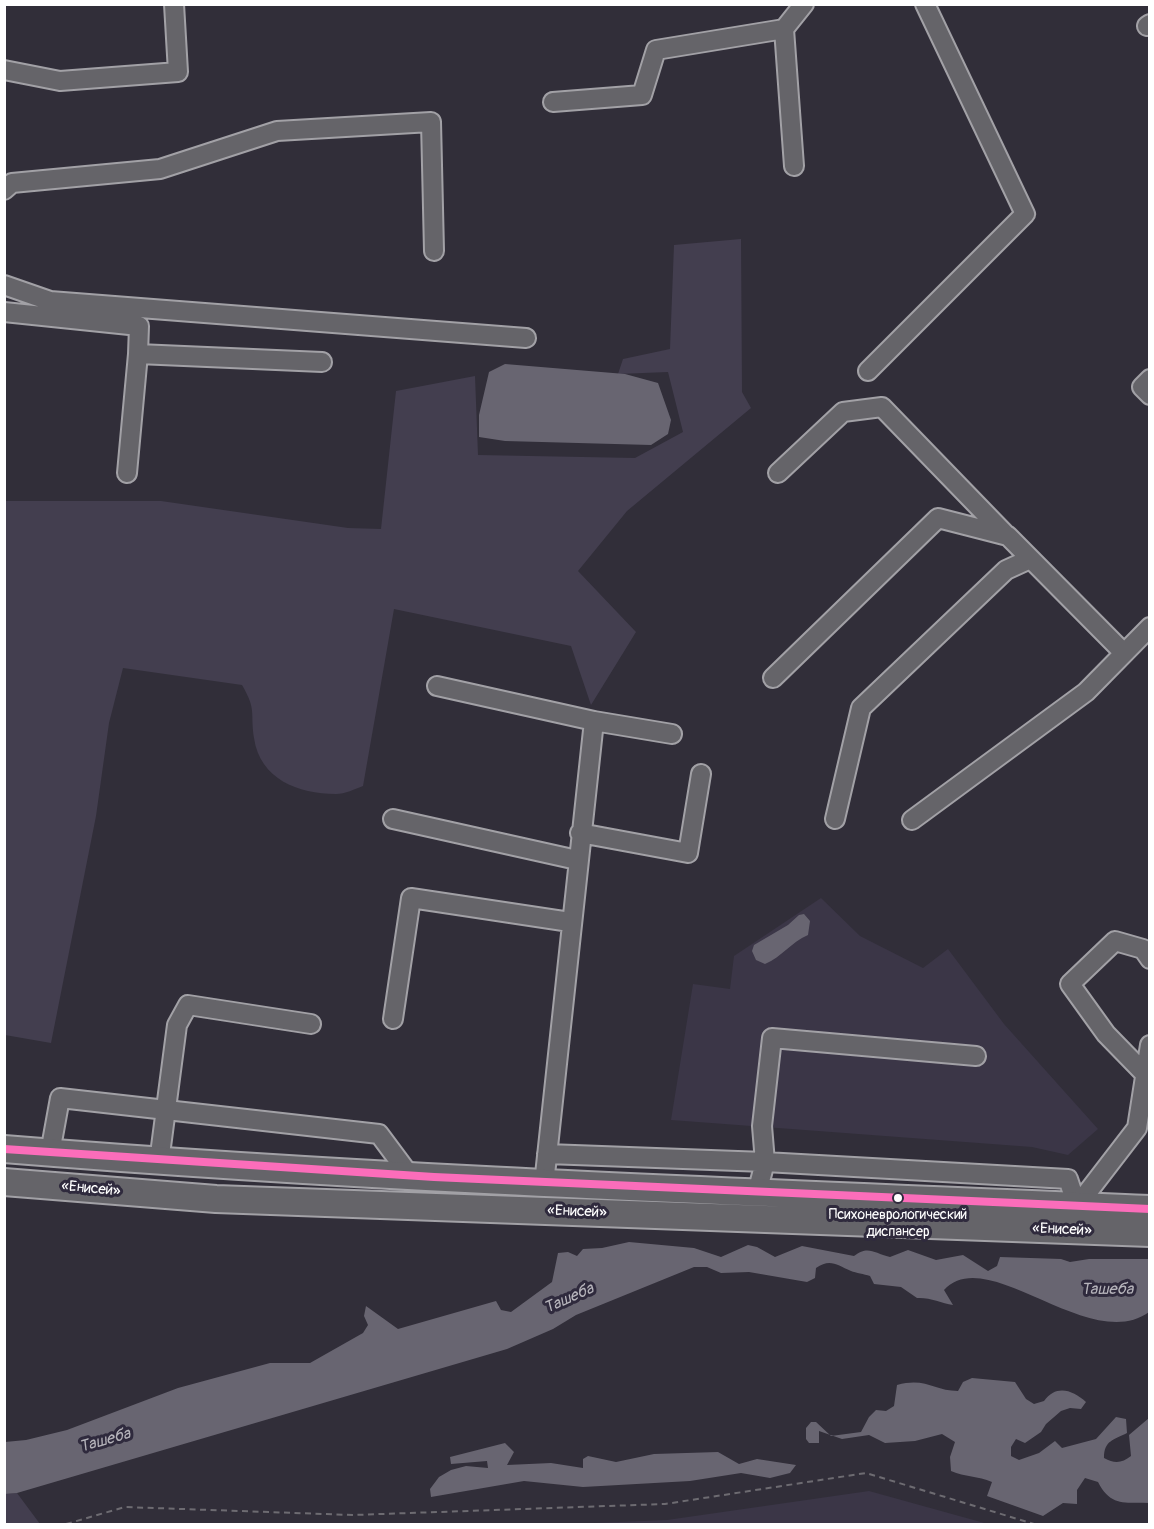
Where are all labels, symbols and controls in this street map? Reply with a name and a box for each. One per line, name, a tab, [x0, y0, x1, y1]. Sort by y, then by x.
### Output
street label: «Енисей»	[61, 1177, 121, 1201]
marker: Психоневрологический диспансер	[892, 1192, 904, 1204]
street label: «Енисей»	[547, 1202, 607, 1222]
place label: Психоневрологический диспансер	[829, 1207, 967, 1240]
street label: «Енисей»	[1032, 1220, 1092, 1240]
water label: Ташеба	[541, 1280, 597, 1318]
water label: Ташеба	[1081, 1280, 1133, 1300]
water label: Ташеба	[77, 1425, 133, 1457]

